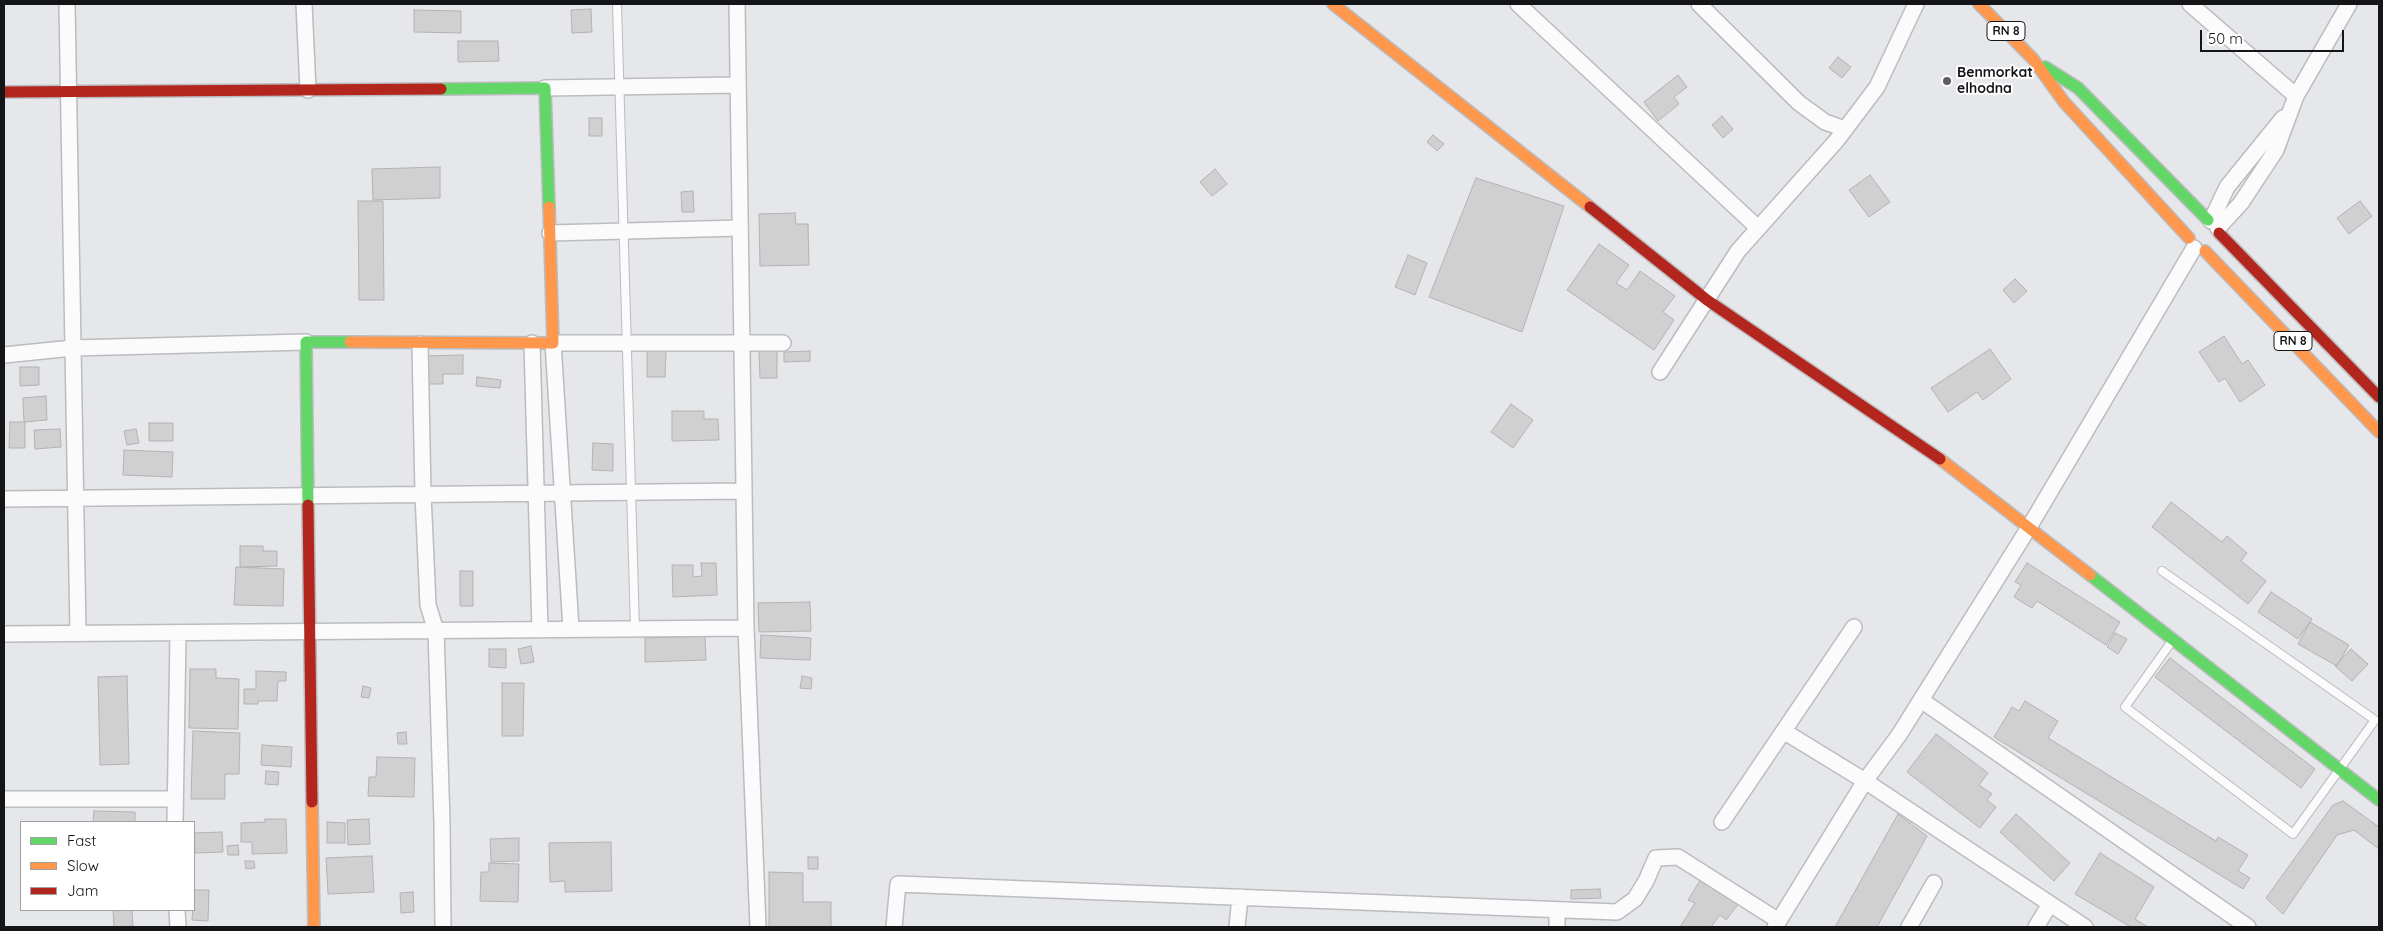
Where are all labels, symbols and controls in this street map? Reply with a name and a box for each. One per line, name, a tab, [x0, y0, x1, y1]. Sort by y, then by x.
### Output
scale bar	[2203, 20, 2347, 52]
road number: RN 8	[1987, 22, 2025, 40]
text: 50 m	[2208, 29, 2243, 48]
place label: Benmorkat elhodna	[1957, 65, 2033, 98]
marker: Benmorkat elhodna	[1941, 75, 1953, 87]
road number: RN 8	[2274, 332, 2312, 351]
legend	[20, 821, 195, 911]
text: Fast	[67, 831, 96, 850]
text: Slow	[67, 856, 99, 875]
text: Jam	[67, 881, 98, 900]

